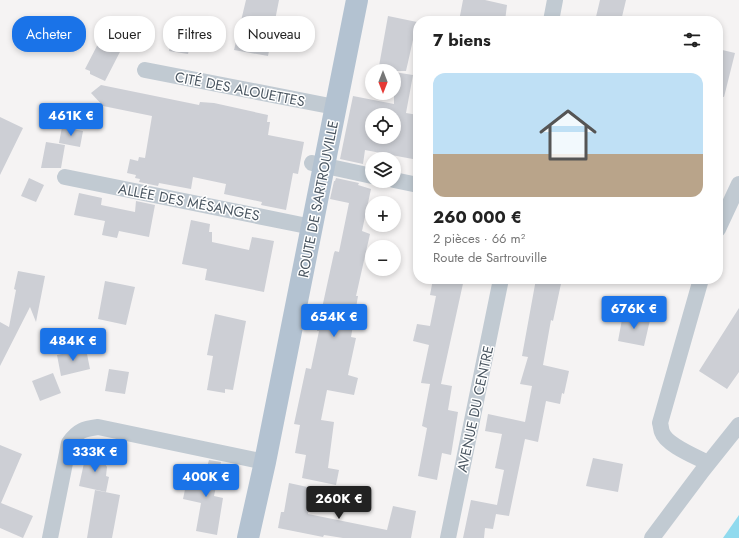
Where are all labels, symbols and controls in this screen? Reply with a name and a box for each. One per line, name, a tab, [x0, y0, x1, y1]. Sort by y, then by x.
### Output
chip: Acheter	[12, 16, 86, 52]
chip: Louer	[94, 16, 155, 52]
chip: Filtres	[163, 16, 226, 52]
chip: Nouveau	[234, 16, 315, 52]
text: 7 biens	[433, 28, 491, 52]
icon: filters	[681, 29, 703, 51]
north arrow	[365, 64, 401, 100]
map controls	[365, 64, 401, 276]
street label: CITÉ DES ALOUETTES	[173, 67, 307, 111]
icon: home	[532, 99, 604, 171]
pin: 461K €	[38, 103, 104, 137]
text: 461K €	[48, 106, 94, 125]
button: locate	[365, 108, 401, 144]
street label: ROUTE DE SARTROUVILLE	[293, 119, 343, 279]
button: layers	[365, 152, 401, 188]
street label: ALLÉE DES MÉSANGES	[117, 178, 262, 226]
button: +	[365, 196, 401, 232]
text: 260 000 €	[433, 205, 522, 229]
text: 2 pièces · 66 m²	[433, 229, 525, 248]
button: −	[365, 240, 401, 276]
text: Route de Sartrouville	[433, 248, 547, 267]
pin: 676K €	[601, 296, 667, 330]
text: 676K €	[611, 299, 657, 318]
pin: 654K €	[301, 304, 367, 338]
text: 654K €	[310, 307, 358, 326]
pin: 484K €	[40, 328, 106, 362]
text: 484K €	[49, 331, 97, 350]
street label: AVENUE DU CENTRE	[452, 344, 498, 474]
pin: 333K €	[62, 439, 128, 473]
text: 333K €	[72, 442, 118, 461]
pin: 400K €	[173, 464, 239, 498]
text: 400K €	[182, 467, 230, 486]
pin: 260K €	[306, 486, 372, 520]
text: 260K €	[315, 489, 363, 508]

